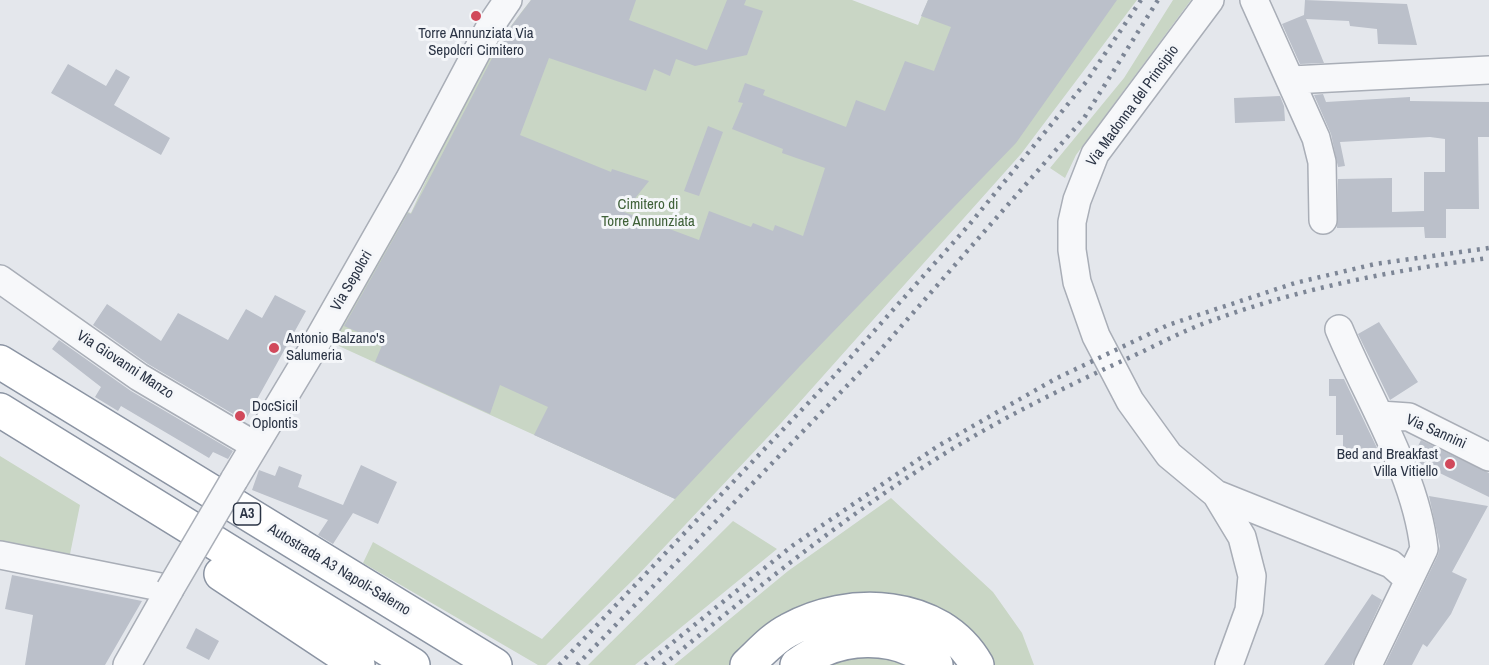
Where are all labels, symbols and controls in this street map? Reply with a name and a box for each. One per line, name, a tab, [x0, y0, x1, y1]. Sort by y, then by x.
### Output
marker: Torre Annunziata Via Sepolcri Cimitero	[469, 9, 483, 23]
place label: Torre Annunziata Via Sepolcri Cimitero	[418, 25, 534, 60]
street label: Via Madonna del Principio	[1083, 42, 1183, 170]
park label: Cimitero di Torre Annunziata	[601, 196, 695, 231]
street label: Via Sepolcri	[328, 248, 376, 314]
street label: Via Giovanni Manzo	[73, 327, 177, 403]
place label: Antonio Balzano's Salumeria	[286, 330, 385, 365]
marker: Antonio Balzano's Salumeria	[267, 341, 281, 355]
place label: DocSicil Oplontis	[252, 398, 298, 433]
marker: DocSicil Oplontis	[233, 409, 247, 423]
street label: Via Sannini	[1403, 411, 1469, 453]
place label: Bed and Breakfast Villa Vitiello	[1337, 446, 1438, 481]
marker: Bed and Breakfast Villa Vitiello	[1443, 457, 1457, 471]
road number: A3	[234, 503, 260, 525]
street label: Autostrada A3 Napoli-Salerno	[264, 520, 414, 620]

